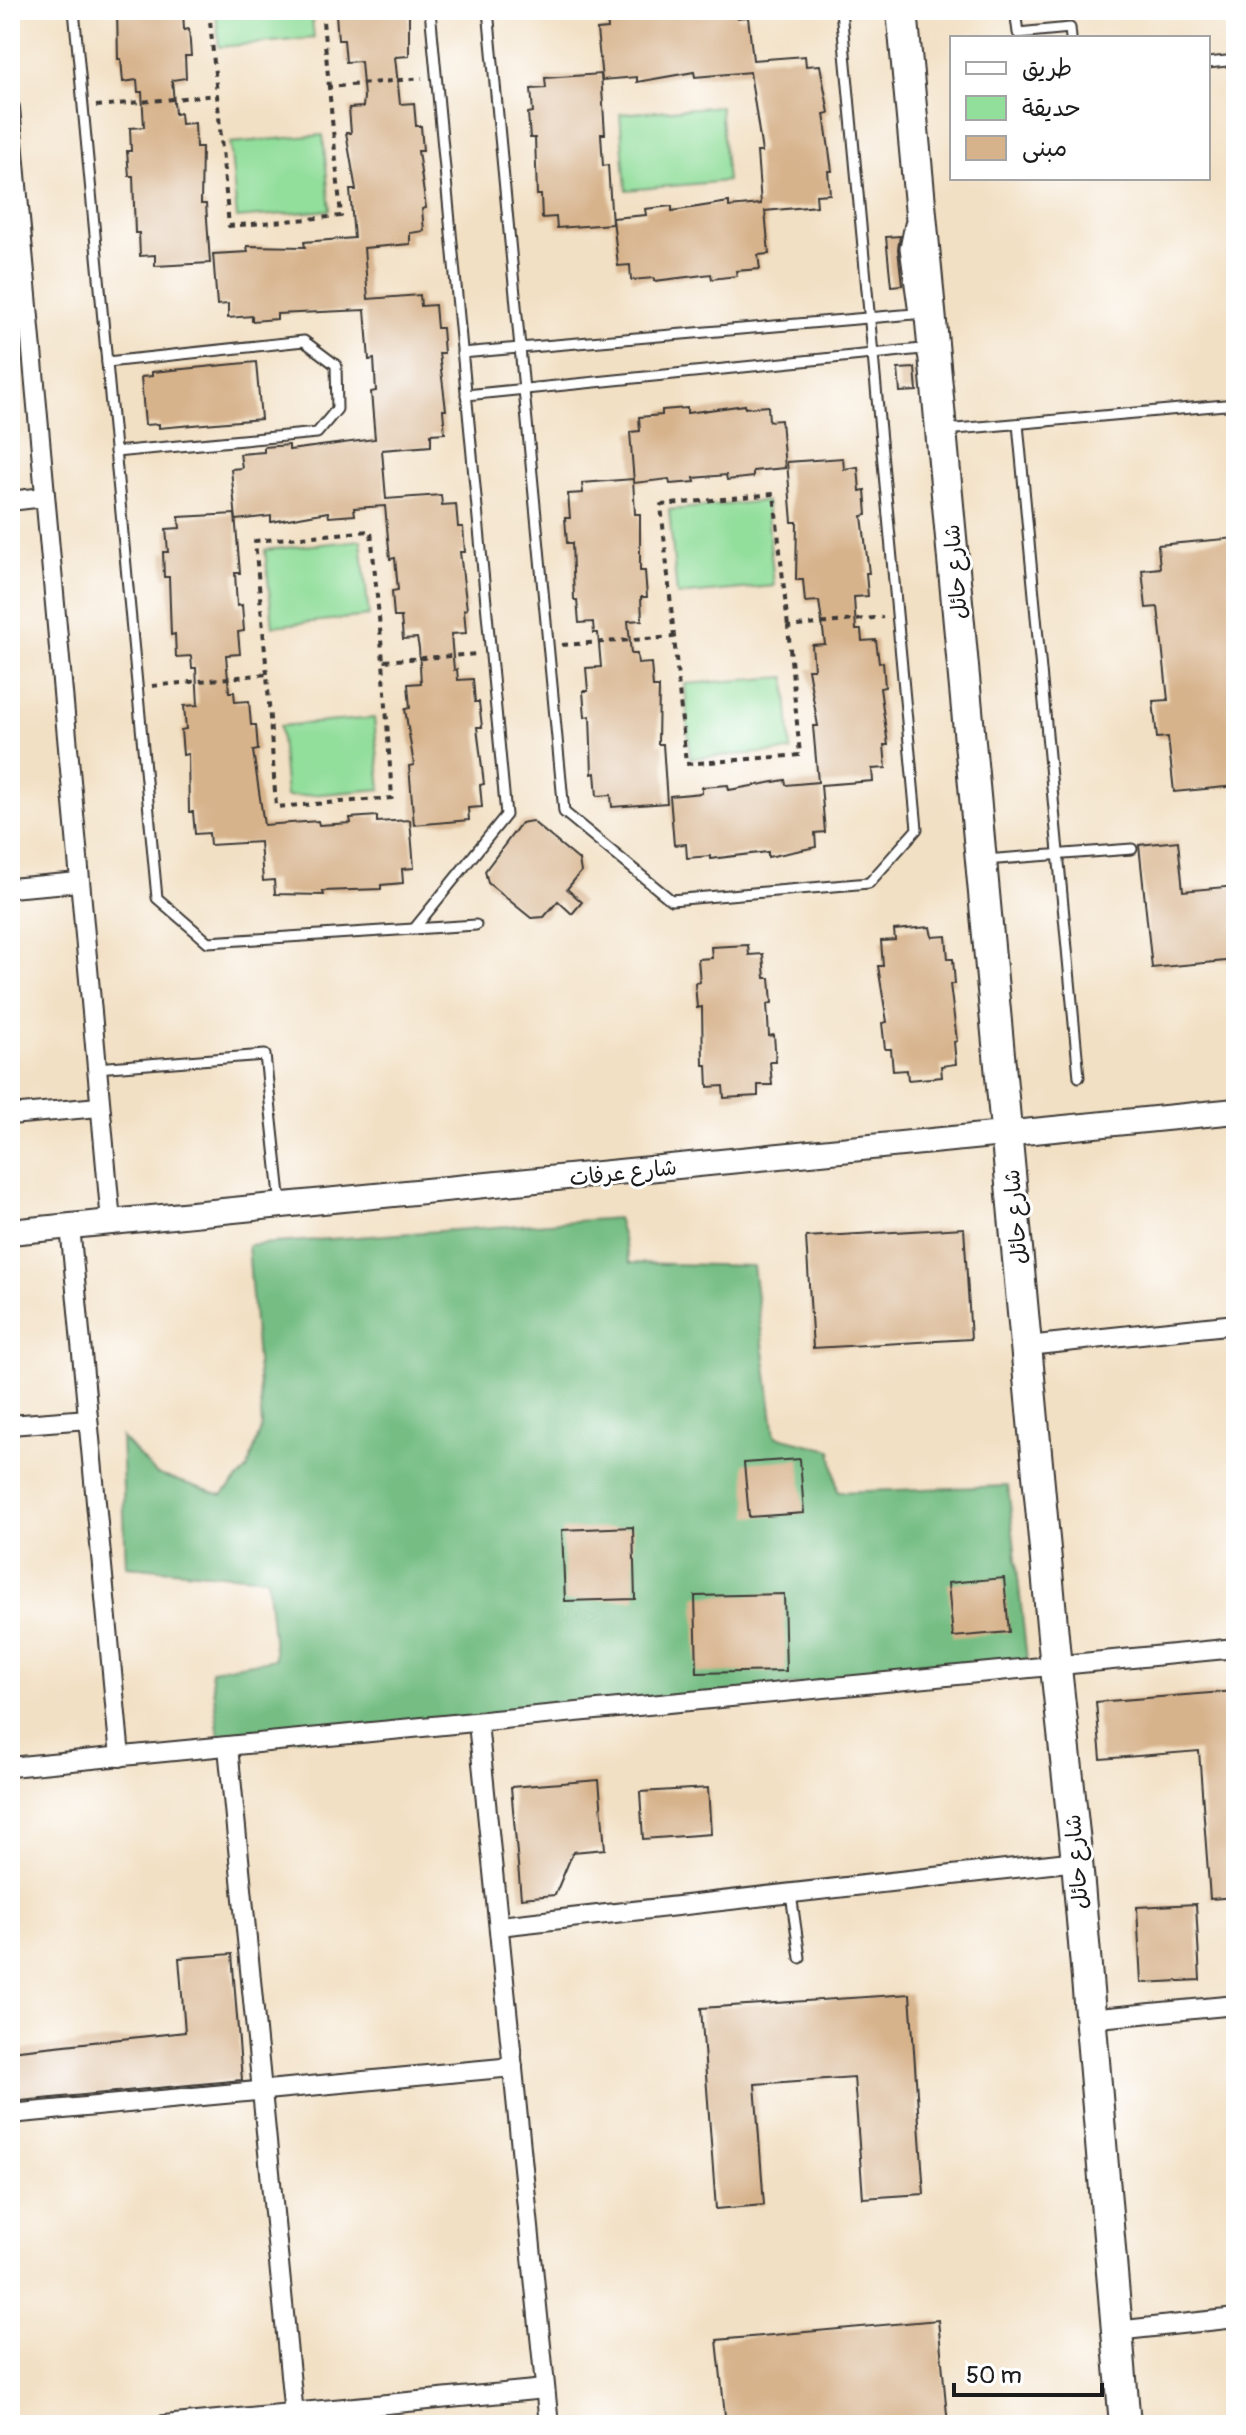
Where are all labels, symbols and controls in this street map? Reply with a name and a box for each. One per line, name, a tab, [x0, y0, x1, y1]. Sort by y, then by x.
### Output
legend	[950, 36, 1210, 180]
text: طريق	[1022, 54, 1072, 83]
text: حديقة	[1022, 94, 1081, 123]
text: مبنى	[1022, 134, 1067, 163]
street label: شارع حائل	[938, 523, 975, 621]
street label: شارع عرفات	[568, 1153, 678, 1194]
street label: شارع حائل	[998, 1168, 1035, 1266]
street label: شارع حائل	[1059, 1813, 1096, 1911]
scale bar	[954, 2347, 1102, 2397]
text: 50 m	[966, 2361, 1022, 2390]

